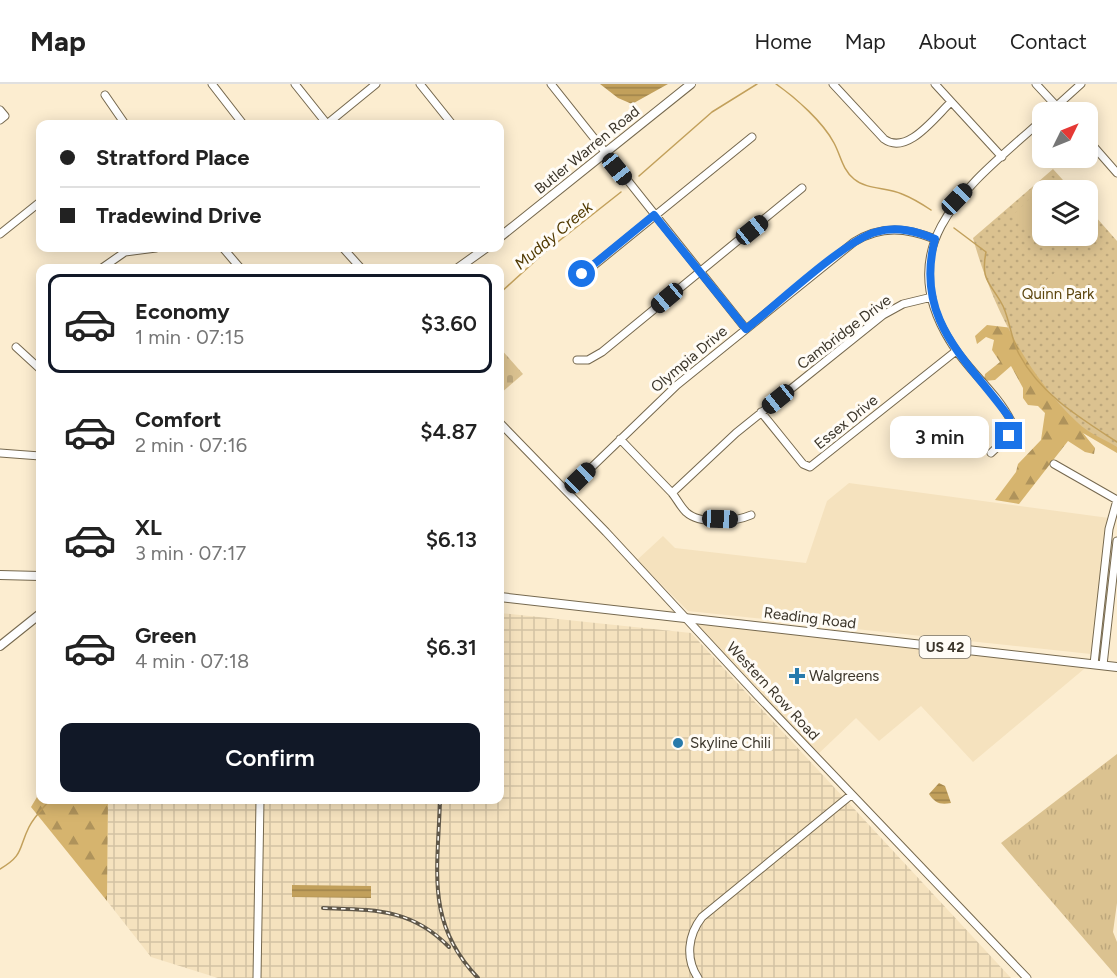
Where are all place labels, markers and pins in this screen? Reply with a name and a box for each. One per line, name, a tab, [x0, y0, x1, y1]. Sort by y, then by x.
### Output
place label: Walgreens	[809, 667, 879, 685]
marker: Walgreens	[790, 669, 804, 683]
place label: Skyline Chili	[690, 734, 771, 752]
marker: Skyline Chili	[671, 736, 685, 750]

